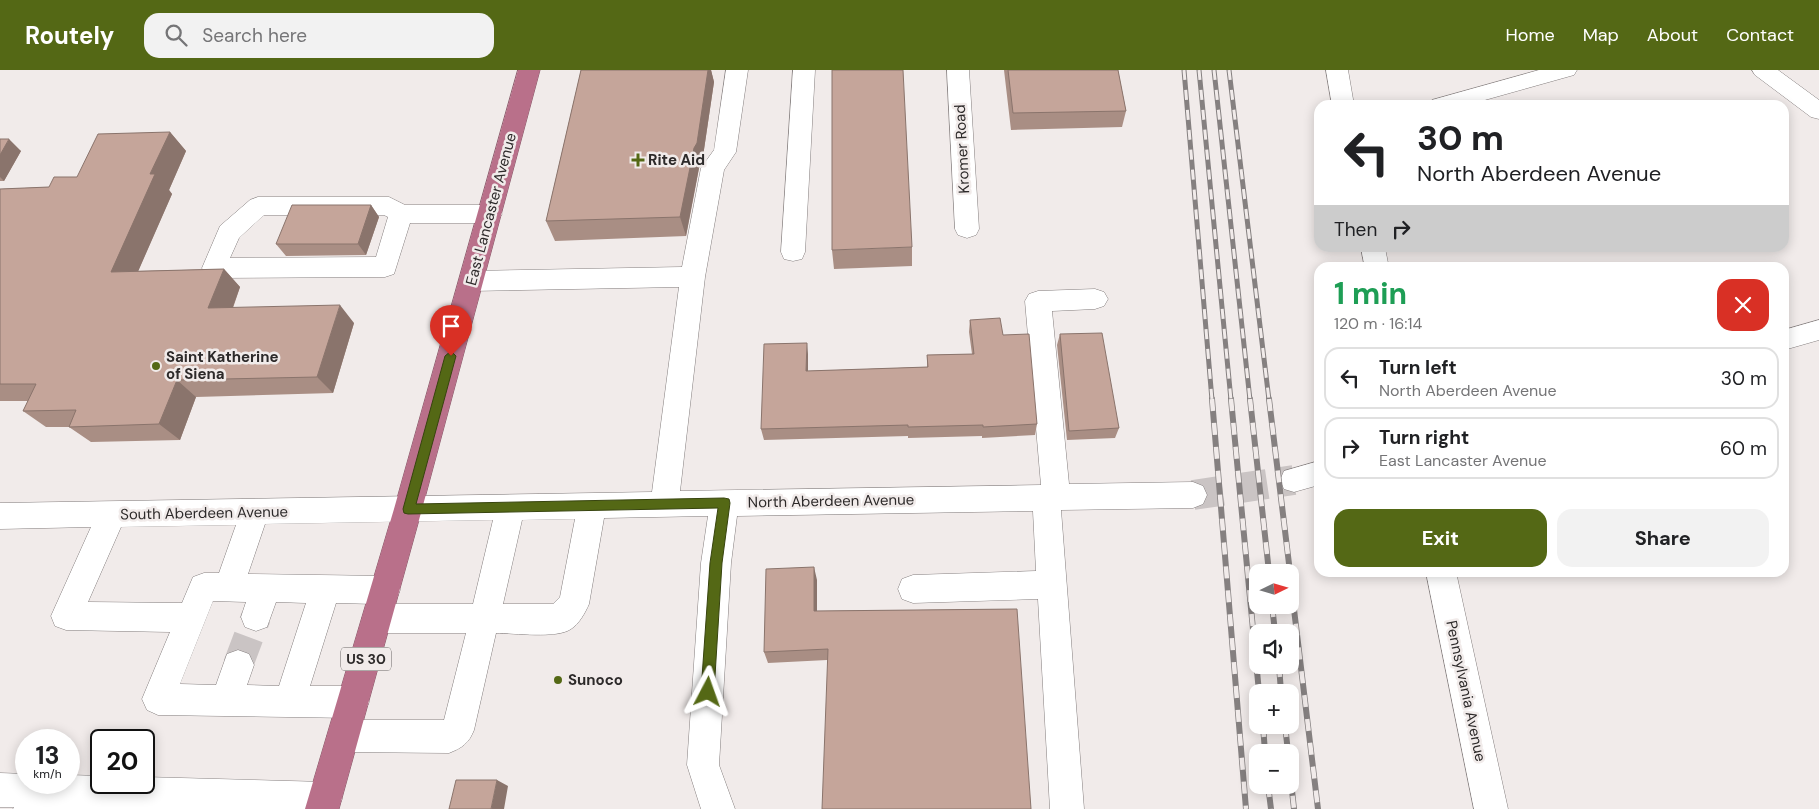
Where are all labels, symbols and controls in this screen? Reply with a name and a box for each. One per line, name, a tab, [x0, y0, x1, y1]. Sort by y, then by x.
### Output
search box	[144, 13, 494, 58]
text: Routely	[25, 20, 114, 51]
icon: search	[162, 21, 190, 49]
text: Search here	[202, 23, 307, 48]
text: Home	[1505, 23, 1555, 47]
text: Map	[1583, 23, 1619, 47]
text: About	[1647, 23, 1698, 47]
text: Contact	[1726, 23, 1794, 47]
street label: Kromer Road	[950, 104, 974, 194]
text: 30 m	[1417, 115, 1504, 161]
icon: left	[1334, 120, 1399, 185]
street label: East Lancaster Avenue	[461, 131, 521, 287]
place label: Rite Aid	[648, 150, 705, 170]
marker: Rite Aid	[632, 154, 644, 166]
text: North Aberdeen Avenue	[1417, 159, 1661, 188]
icon: right	[1387, 215, 1415, 243]
text: Then	[1334, 217, 1377, 242]
text: 1 min	[1334, 274, 1407, 313]
button: close	[1717, 279, 1769, 331]
pin	[430, 305, 472, 356]
icon: arrive	[437, 312, 465, 340]
text: 120 m · 16:14	[1334, 313, 1422, 334]
place label: Saint Katherine of Siena	[166, 347, 279, 384]
text: Turn left	[1379, 355, 1457, 380]
marker: Saint Katherine of Siena	[150, 360, 162, 372]
icon: left	[1336, 364, 1364, 392]
text: 30 m	[1721, 366, 1767, 391]
text: North Aberdeen Avenue	[1379, 380, 1557, 401]
text: Turn right	[1379, 425, 1469, 450]
icon: right	[1336, 434, 1364, 462]
text: 60 m	[1720, 436, 1767, 461]
text: East Lancaster Avenue	[1379, 450, 1547, 471]
street label: North Aberdeen Avenue	[748, 490, 914, 512]
street label: South Aberdeen Avenue	[120, 502, 288, 524]
button: Exit	[1334, 509, 1547, 567]
button: Share	[1557, 509, 1769, 567]
north arrow	[1249, 564, 1299, 614]
map controls	[1249, 564, 1299, 794]
street label: Pennsylvania Avenue	[1441, 619, 1491, 763]
button: sound	[1249, 624, 1299, 674]
road number: US 30	[341, 648, 391, 670]
position arrow	[681, 665, 733, 717]
place label: Sunoco	[568, 670, 623, 690]
marker: Sunoco	[552, 674, 564, 686]
button: +	[1249, 684, 1299, 734]
speed limit sign: 20	[90, 729, 155, 794]
text: 13	[35, 739, 60, 772]
button: −	[1249, 744, 1299, 794]
text: km/h	[33, 766, 62, 782]

